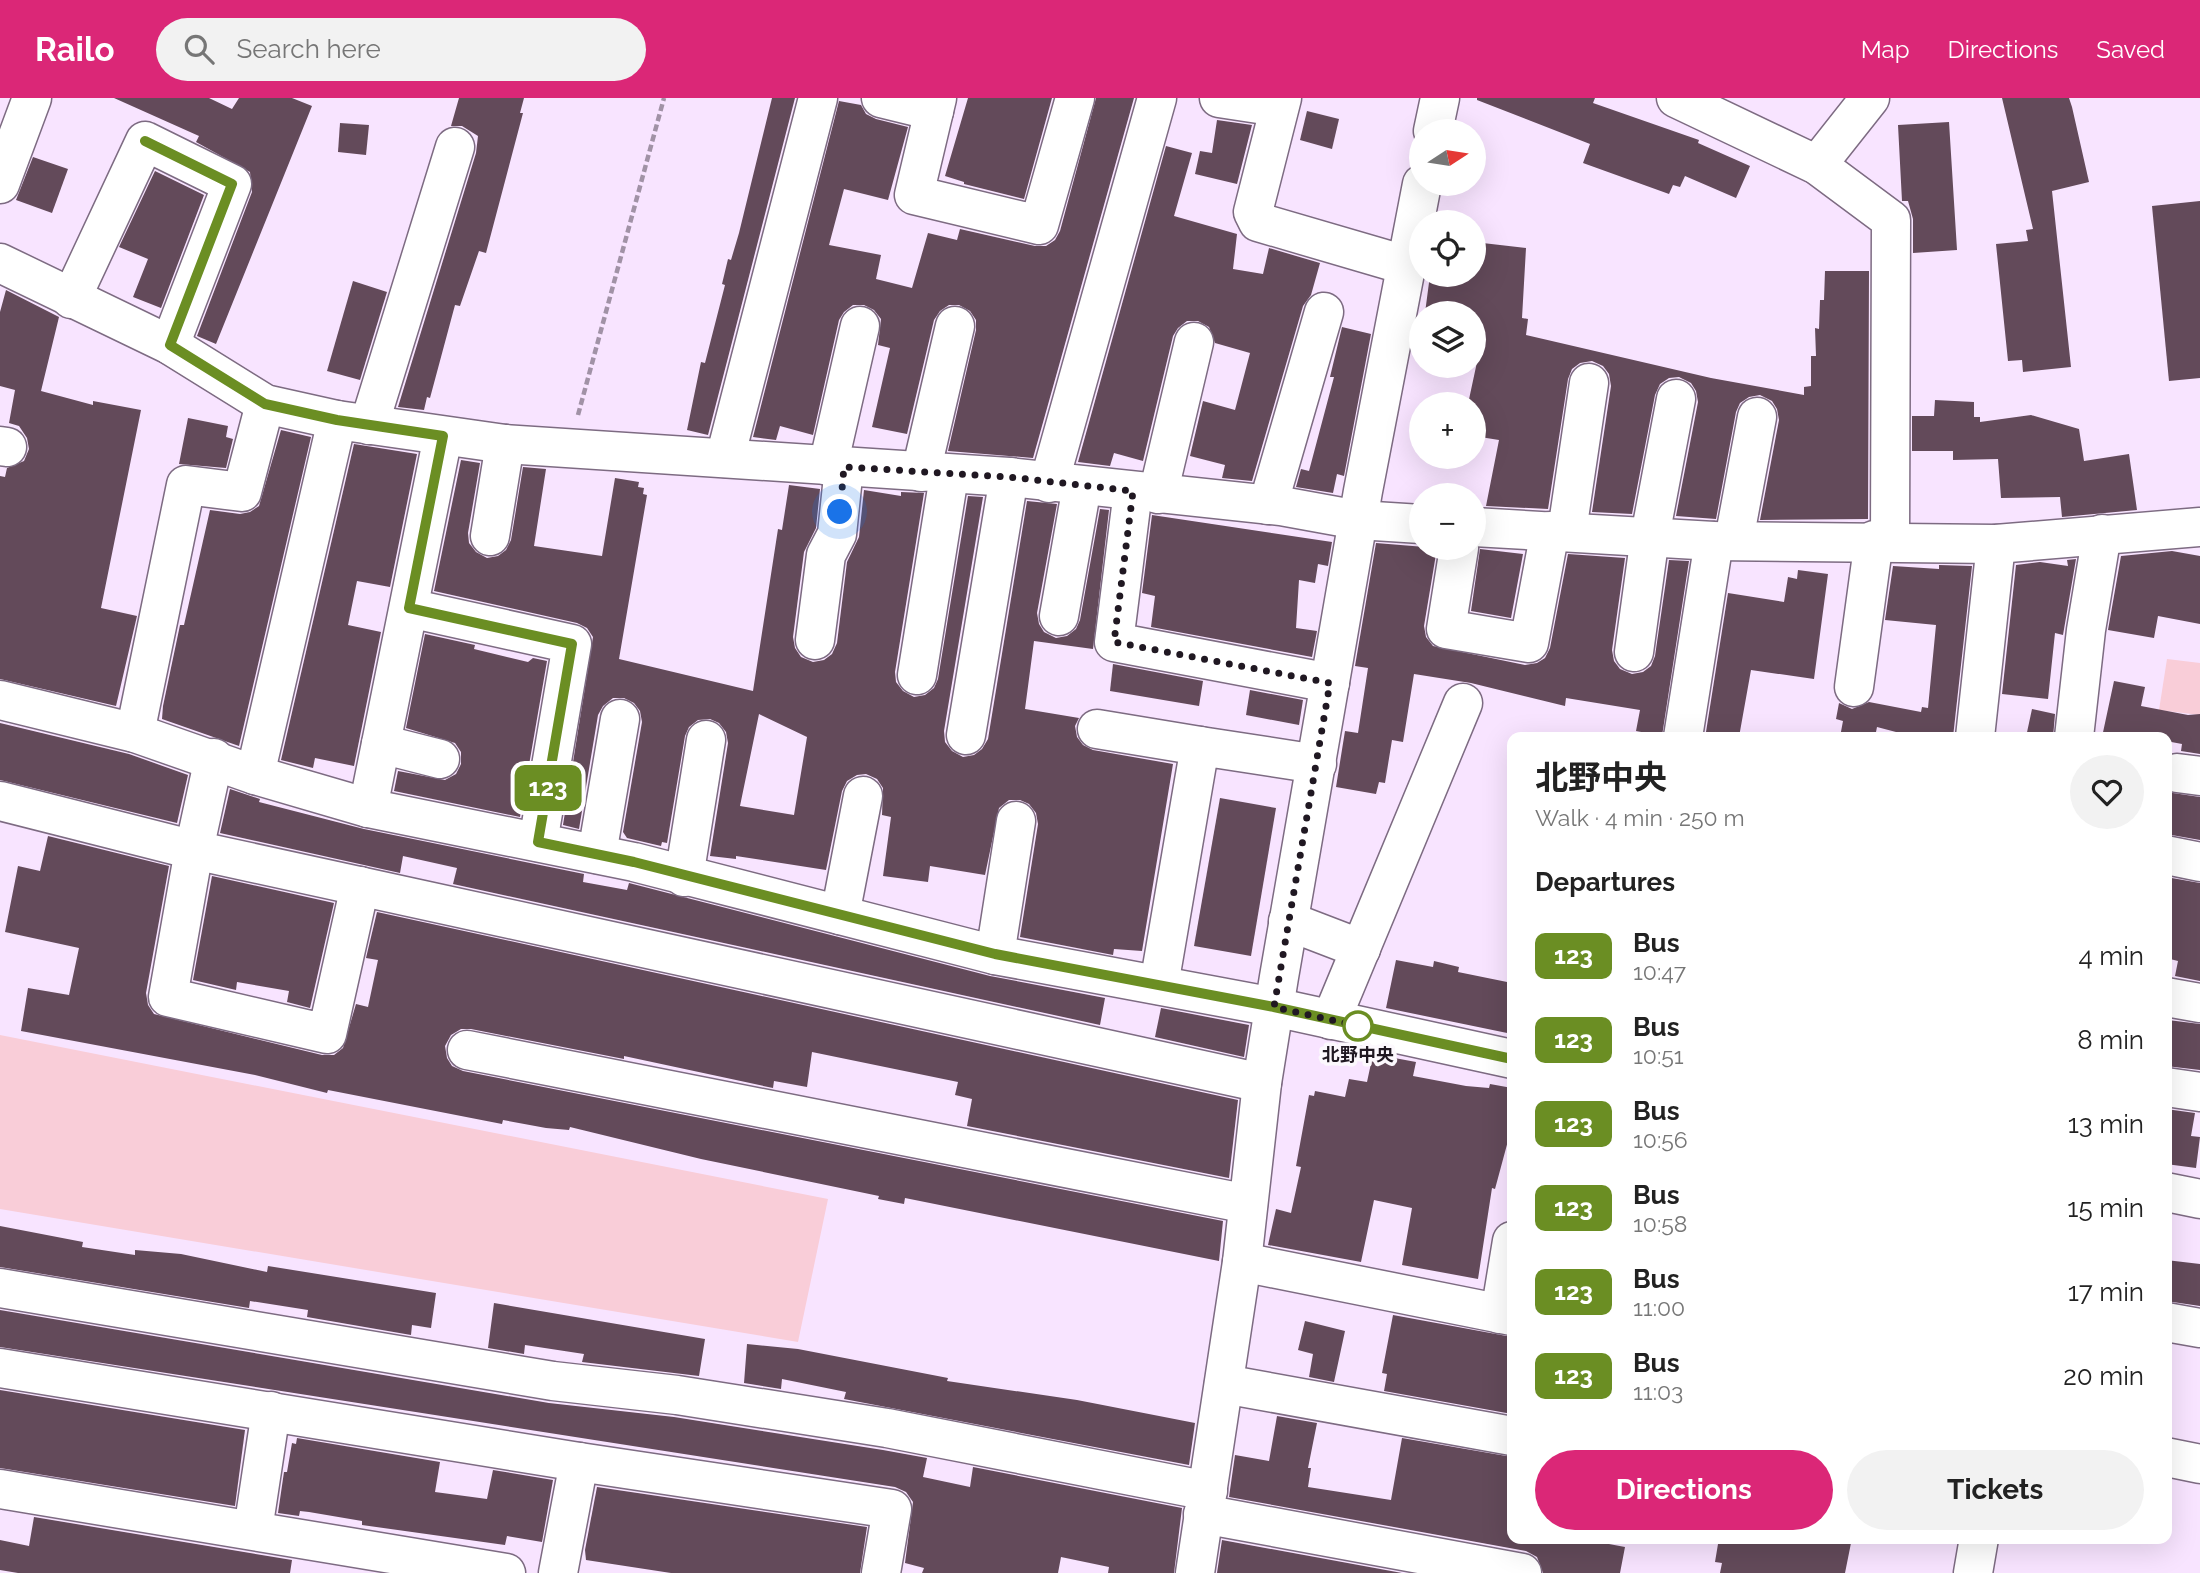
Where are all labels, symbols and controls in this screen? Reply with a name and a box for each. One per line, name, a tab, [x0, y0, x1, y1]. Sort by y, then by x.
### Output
search box	[156, 18, 646, 81]
text: Railo	[35, 30, 114, 69]
icon: search	[180, 30, 218, 68]
text: Search here	[236, 34, 381, 64]
text: Map	[1861, 35, 1910, 64]
text: Directions	[1948, 35, 2058, 64]
text: Saved	[2096, 35, 2165, 64]
north arrow	[1409, 119, 1486, 196]
map controls	[1409, 119, 1486, 560]
button: locate	[1409, 210, 1486, 287]
button: layers	[1409, 301, 1486, 378]
button: +	[1409, 392, 1486, 469]
button: −	[1409, 483, 1486, 560]
your location	[822, 494, 857, 529]
button: heart	[2070, 755, 2144, 829]
text: 北野中央	[1535, 758, 1667, 797]
line badge: 123	[508, 765, 588, 811]
text: 123	[529, 773, 567, 802]
text: Walk · 4 min · 250 m	[1535, 804, 1745, 831]
text: Departures	[1535, 867, 1675, 897]
text: Bus	[1633, 928, 1680, 958]
text: 123	[1554, 941, 1593, 970]
text: 4 min	[2078, 941, 2144, 971]
text: 10:47	[1633, 958, 1686, 985]
marker: 北野中央	[1343, 1011, 1373, 1041]
text: Bus	[1633, 1012, 1680, 1042]
text: 123	[1554, 1025, 1593, 1054]
text: 8 min	[2077, 1025, 2144, 1055]
text: 10:51	[1633, 1042, 1684, 1069]
place label: 北野中央	[1322, 1044, 1394, 1065]
text: Bus	[1633, 1096, 1680, 1126]
text: 123	[1554, 1109, 1593, 1138]
text: 13 min	[2068, 1109, 2144, 1139]
text: 10:56	[1633, 1126, 1688, 1153]
text: Bus	[1633, 1180, 1680, 1210]
text: 123	[1554, 1193, 1593, 1222]
text: 15 min	[2067, 1193, 2144, 1223]
text: 10:58	[1633, 1210, 1687, 1237]
text: Bus	[1633, 1264, 1680, 1294]
text: 123	[1554, 1277, 1593, 1306]
text: 17 min	[2068, 1277, 2144, 1307]
text: 11:00	[1633, 1294, 1685, 1321]
text: Bus	[1633, 1348, 1680, 1378]
text: 123	[1554, 1361, 1593, 1390]
text: 20 min	[2063, 1361, 2144, 1391]
text: 11:03	[1633, 1378, 1683, 1405]
button: Directions	[1535, 1450, 1833, 1530]
button: Tickets	[1847, 1450, 2144, 1530]

